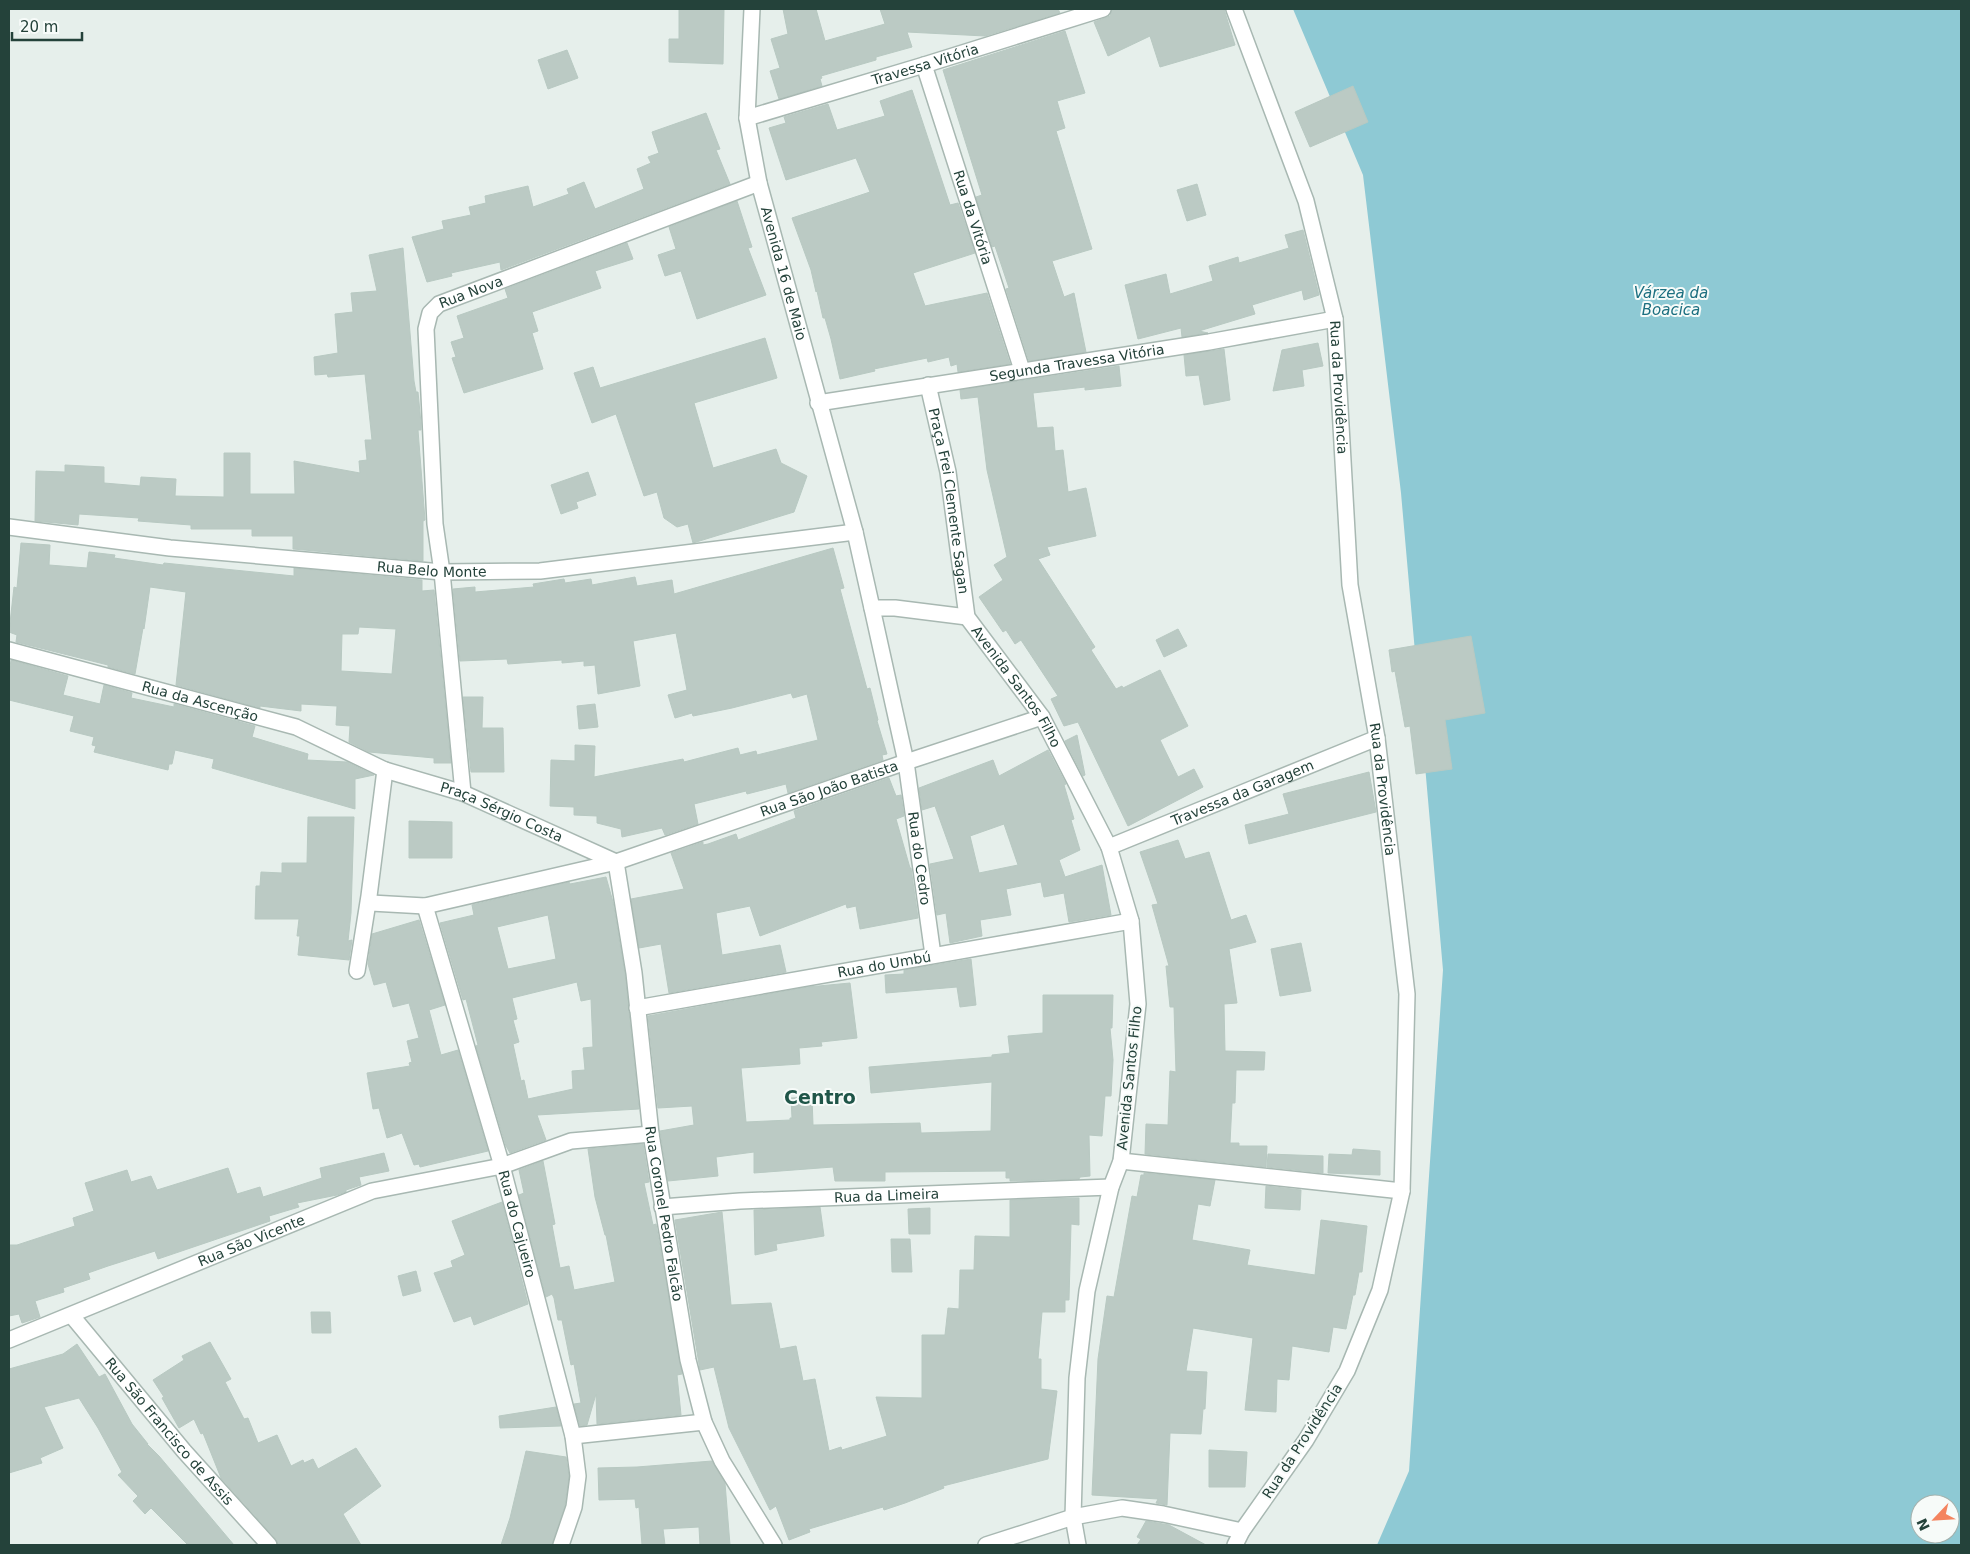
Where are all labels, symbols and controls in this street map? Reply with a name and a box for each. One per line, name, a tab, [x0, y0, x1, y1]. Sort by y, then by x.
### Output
scale bar	[12, 10, 82, 42]
text: 20 m	[20, 18, 58, 36]
street label: Travessa Vitória	[869, 40, 980, 89]
street label: Rua da Vitória	[950, 168, 996, 267]
street label: Avenida 16 de Maio	[758, 205, 810, 342]
street label: Rua Nova	[437, 273, 505, 311]
water label: Várzea da Boacica	[1634, 284, 1708, 319]
street label: Rua da Providência	[1327, 320, 1351, 455]
street label: Segunda Travessa Vitória	[988, 341, 1166, 384]
street label: Praça Frei Clemente Sagan	[926, 406, 972, 595]
street label: Rua Belo Monte	[376, 558, 487, 580]
street label: Avenida Santos Filho	[968, 623, 1064, 750]
street label: Rua da Ascenção	[140, 678, 260, 725]
street label: Rua da Providência	[1366, 722, 1399, 857]
street label: Rua São João Batista	[758, 757, 900, 820]
street label: Travessa da Garagem	[1168, 757, 1316, 829]
street label: Praça Sérgio Costa	[438, 779, 565, 845]
street label: Rua do Cedro	[905, 811, 934, 906]
street label: Rua do Umbú	[836, 948, 932, 981]
street label: Avenida Santos Filho	[1113, 1005, 1145, 1151]
district label: Centro	[784, 1086, 856, 1108]
street label: Rua Coronel Pedro Falcão	[642, 1125, 686, 1302]
street label: Rua do Cajueiro	[495, 1168, 539, 1279]
street label: Rua da Limeira	[834, 1185, 940, 1205]
street label: Rua São Vicente	[196, 1211, 307, 1270]
street label: Rua São Francisco de Assis	[102, 1354, 237, 1508]
street label: Rua da Providência	[1259, 1381, 1345, 1501]
north arrow	[1910, 1494, 1960, 1544]
text: N	[1913, 1516, 1933, 1533]

